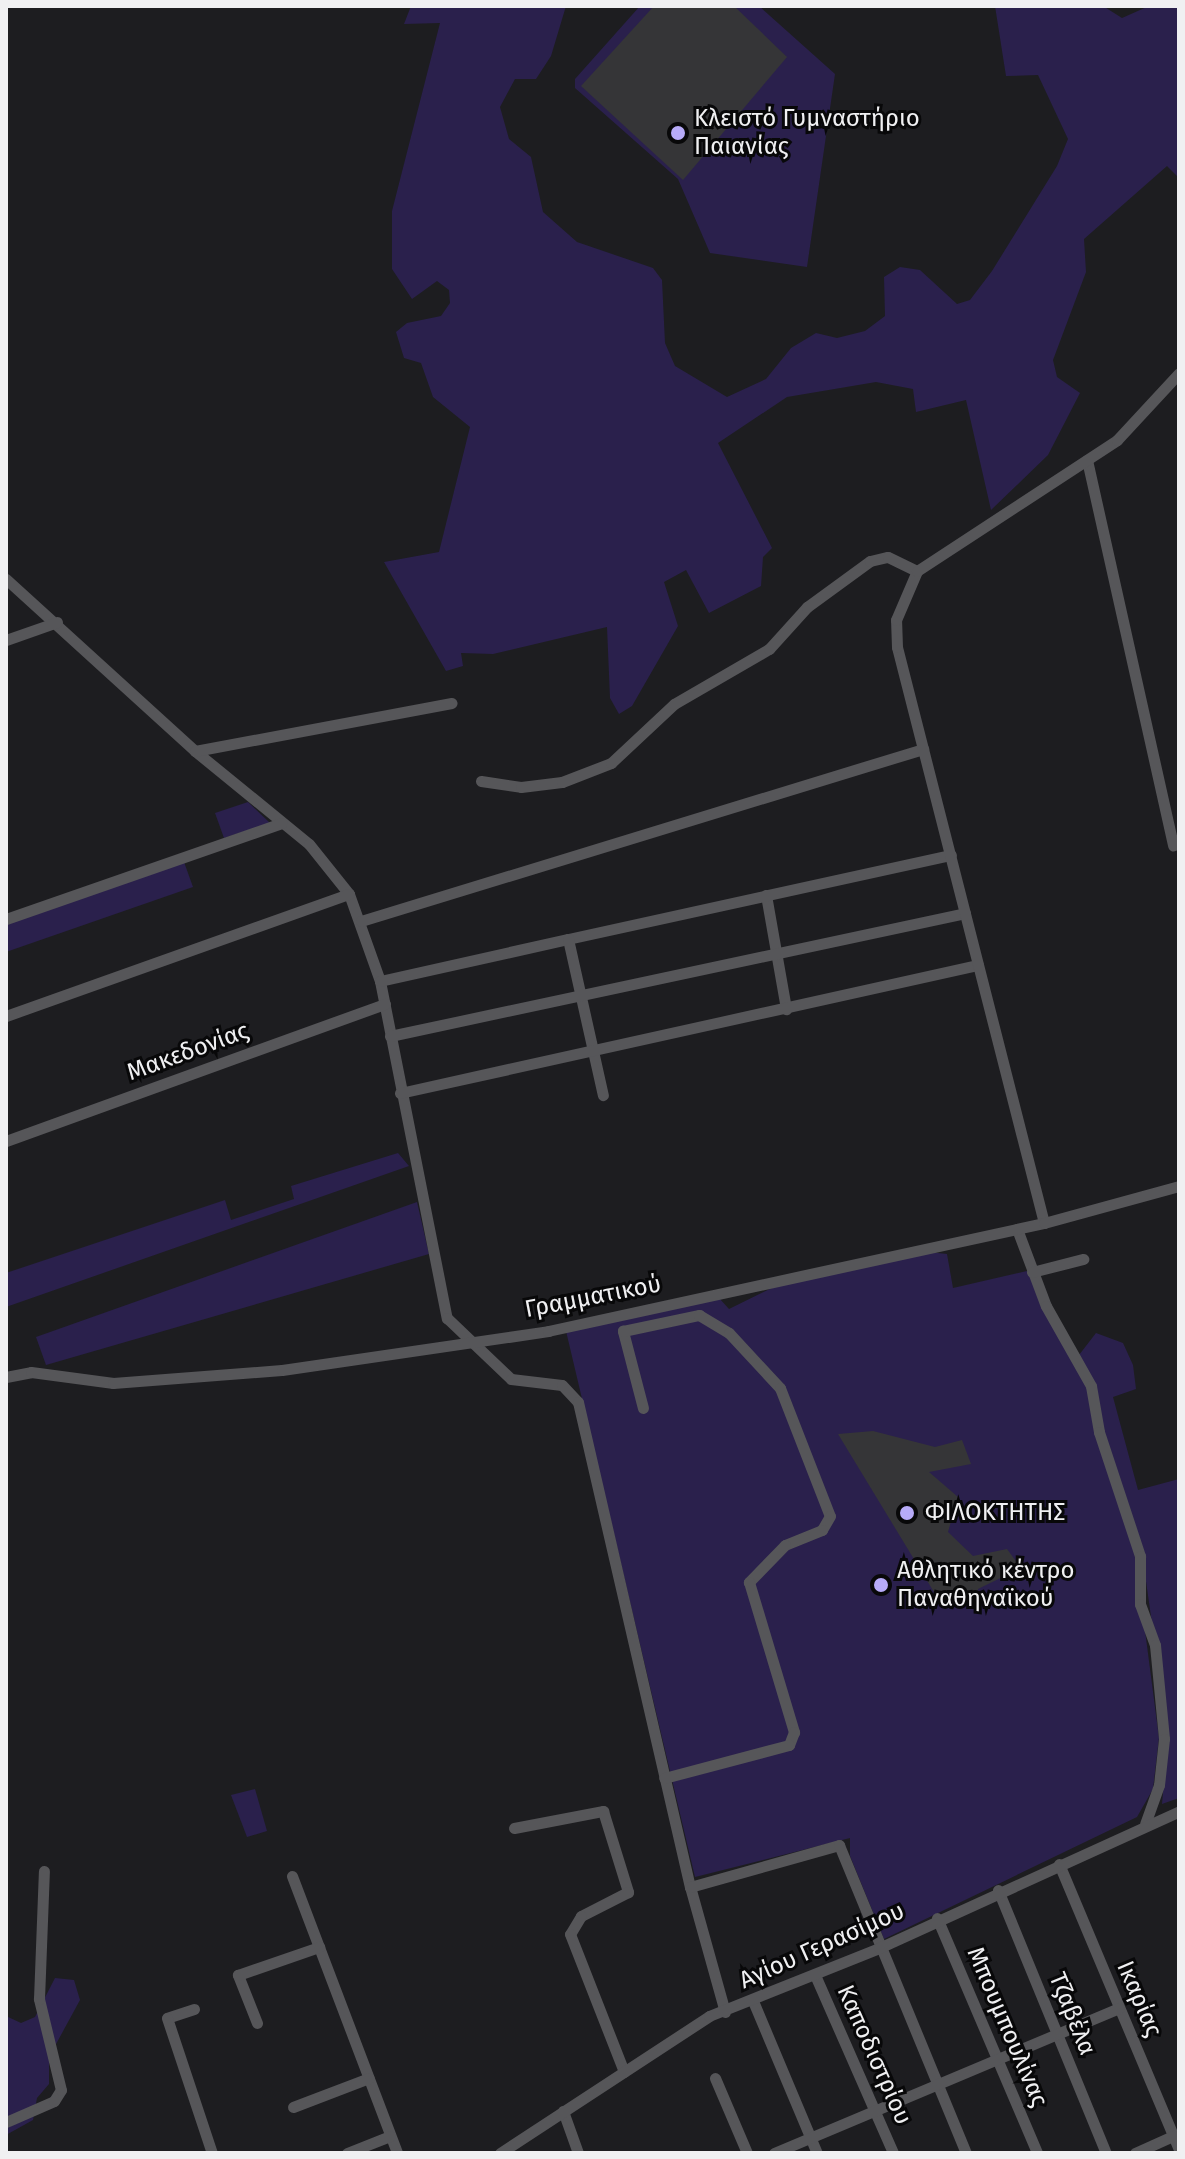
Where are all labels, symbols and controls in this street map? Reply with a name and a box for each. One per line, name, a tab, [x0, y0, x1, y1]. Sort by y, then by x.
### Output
place label: Κλειστό Γυμναστήριο Παιανίας	[694, 105, 920, 161]
marker: Κλειστό Γυμναστήριο Παιανίας	[669, 124, 687, 142]
street label: Μακεδονίας	[123, 1017, 253, 1087]
street label: Γραμματικού	[522, 1270, 664, 1324]
place label: ΦΙΛΟΚΤΗΤΗΣ	[925, 1499, 1065, 1527]
marker: ΦΙΛΟΚΤΗΤΗΣ	[896, 1502, 918, 1524]
place label: Αθλητικό κέντρο Παναθηναϊκού	[897, 1557, 1075, 1613]
marker: Αθλητικό κέντρο Παναθηναϊκού	[872, 1576, 890, 1594]
street label: Αγίου Γερασίμου	[735, 1897, 909, 1995]
street label: Μπουμπουλίνας	[960, 1943, 1054, 2111]
street label: Ικαρίας	[1110, 1957, 1168, 2041]
street label: Τζαβέλα	[1042, 1969, 1102, 2059]
street label: Καποδιστρίου	[830, 1981, 918, 2129]

